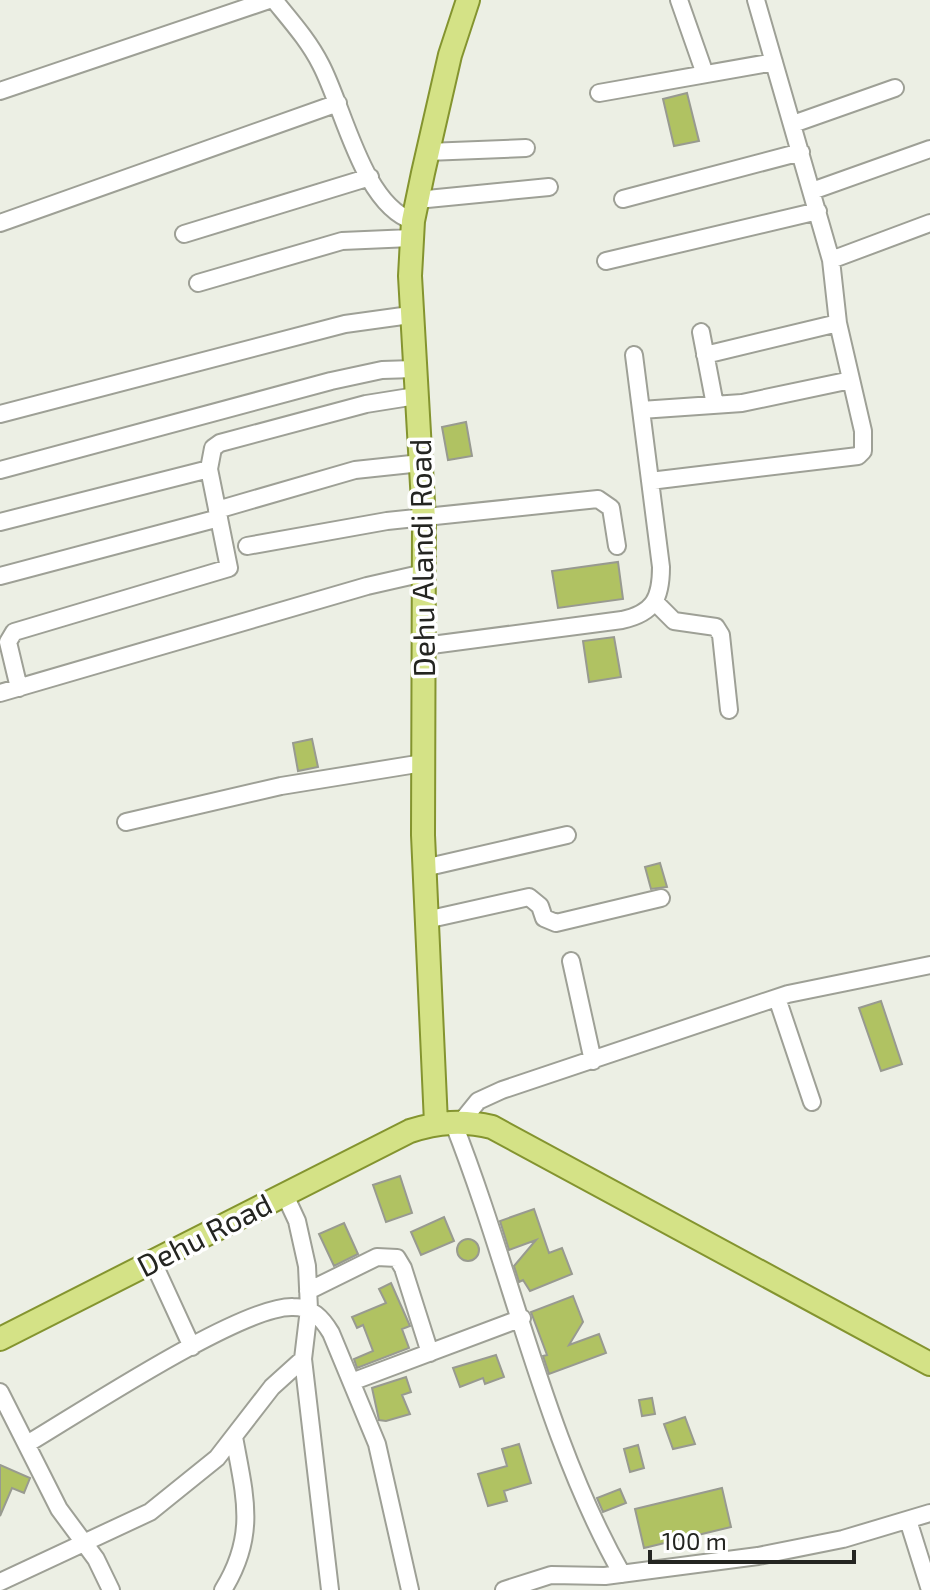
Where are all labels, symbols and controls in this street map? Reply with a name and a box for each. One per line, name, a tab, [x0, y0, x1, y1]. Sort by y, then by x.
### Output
street label: Dehu Alandi Road	[401, 438, 441, 678]
street label: Dehu Road	[131, 1185, 277, 1283]
scale bar	[650, 1514, 854, 1564]
text: 100 m	[662, 1526, 727, 1555]

